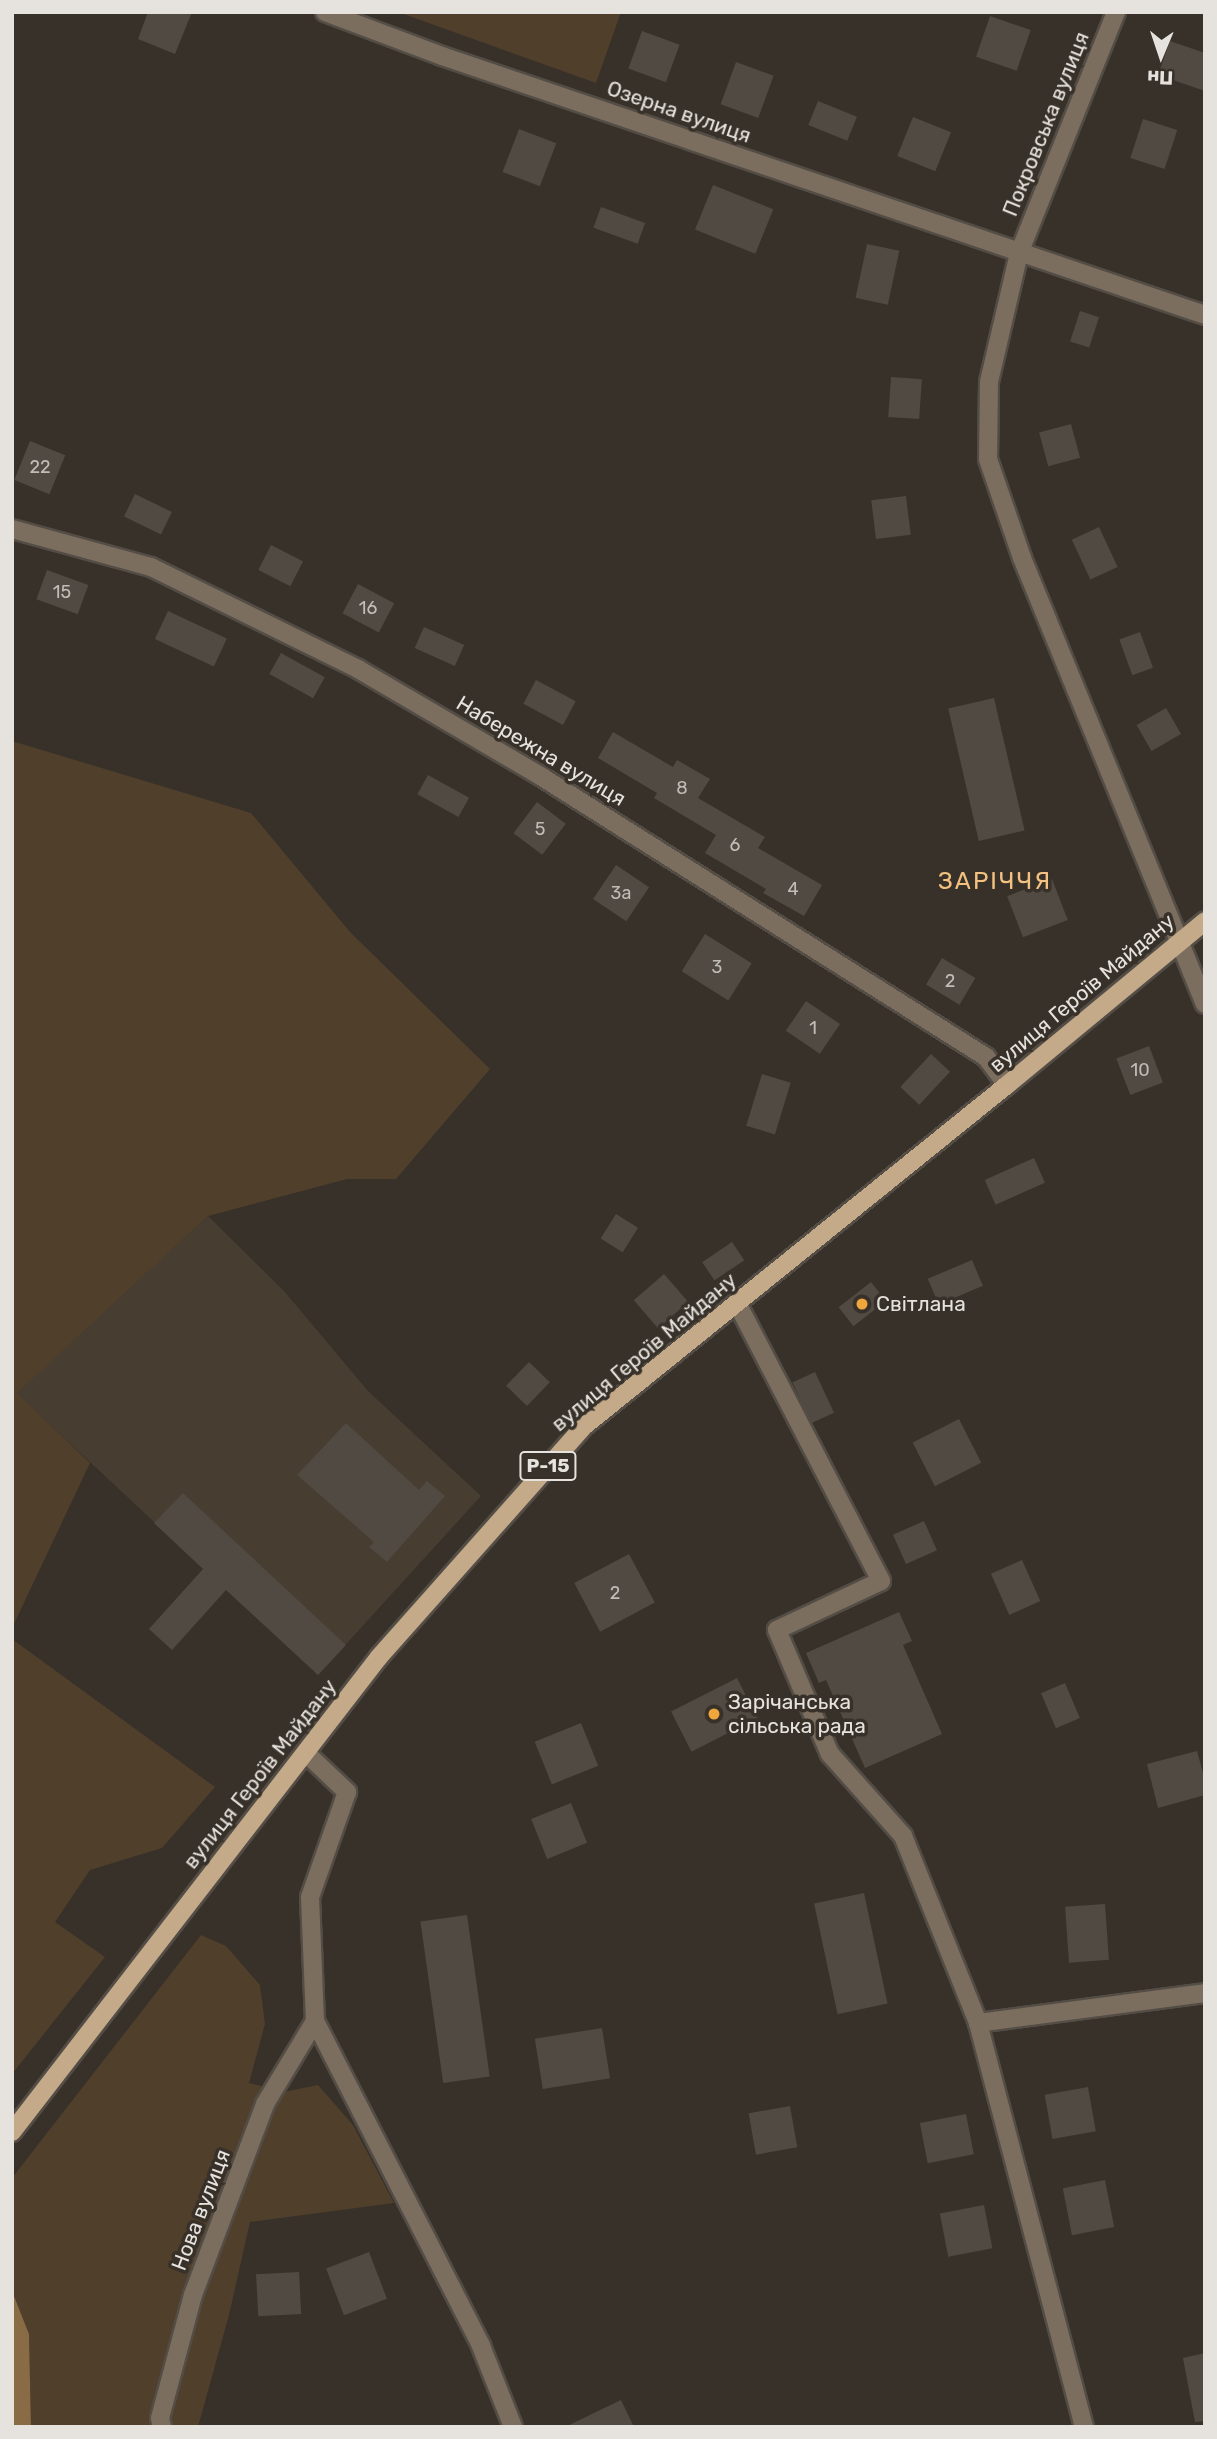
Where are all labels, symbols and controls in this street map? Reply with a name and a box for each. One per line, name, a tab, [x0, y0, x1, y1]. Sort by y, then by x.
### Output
north arrow	[1126, 21, 1196, 91]
street label: Покровська вулиця	[997, 28, 1095, 220]
text: Пн	[1147, 66, 1174, 89]
street label: Озерна вулиця	[604, 76, 754, 148]
house number: 22	[29, 456, 51, 478]
house number: 15	[53, 581, 71, 603]
house number: 16	[359, 597, 377, 619]
street label: Набережна вулиця	[452, 690, 630, 812]
house number: 8	[676, 777, 688, 799]
house number: 5	[535, 818, 545, 840]
house number: 6	[730, 834, 740, 856]
district label: ЗАРІЧЧЯ	[939, 868, 1051, 896]
house number: 4	[787, 878, 799, 900]
house number: 3а	[611, 882, 631, 904]
street label: вулиця Героїв Майдану	[984, 908, 1180, 1078]
house number: 3	[712, 956, 722, 978]
house number: 2	[945, 970, 955, 992]
house number: 1	[809, 1017, 817, 1039]
house number: 10	[1130, 1059, 1150, 1081]
street label: вулиця Героїв Майдану	[546, 1267, 742, 1437]
place label: Світлана	[876, 1291, 966, 1317]
marker: Світлана	[854, 1296, 870, 1312]
road number: Р-15	[518, 1450, 578, 1482]
house number: 2	[610, 1582, 620, 1604]
street label: вулиця Героїв Майдану	[178, 1674, 342, 1874]
place label: Зарічанська сільська рада	[728, 1689, 866, 1739]
marker: Зарічанська сільська рада	[706, 1706, 722, 1722]
street label: Нова вулиця	[166, 2146, 236, 2274]

